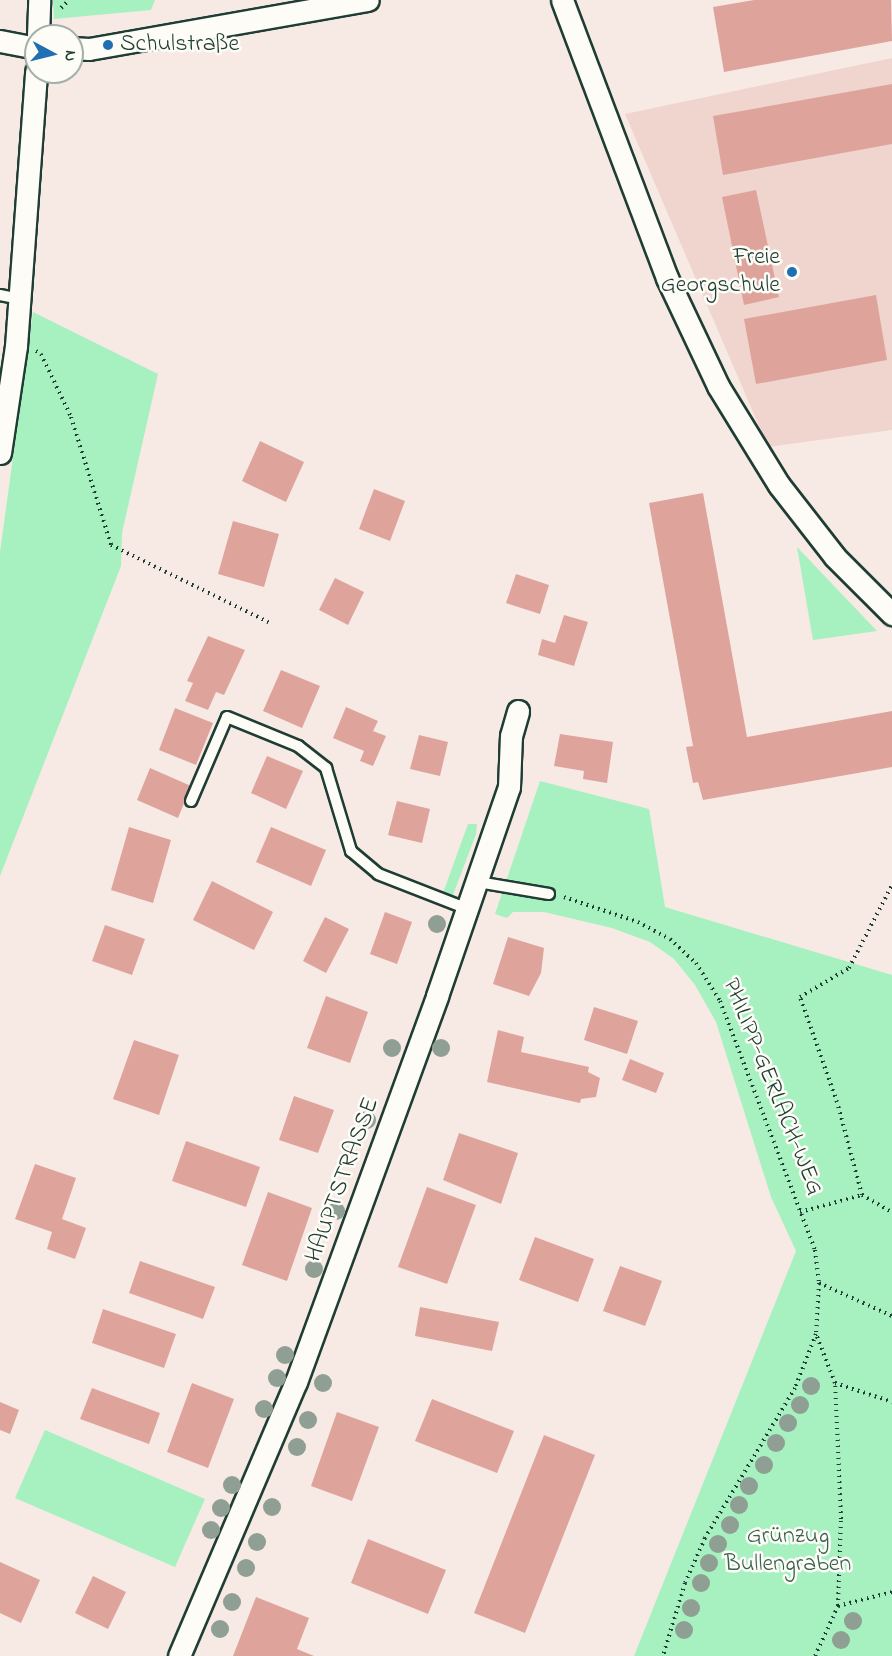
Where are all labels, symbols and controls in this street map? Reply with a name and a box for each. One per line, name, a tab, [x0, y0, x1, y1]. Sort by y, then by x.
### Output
north arrow	[24, 24, 84, 84]
place label: Schulstraße	[120, 31, 239, 59]
marker: Schulstraße	[101, 38, 115, 52]
text: N	[57, 49, 82, 63]
place label: Freie Georgschule	[661, 244, 780, 300]
marker: Freie Georgschule	[785, 265, 799, 279]
street label: PHILIPP-GERLACH-WEG	[715, 974, 829, 1200]
street label: HAUPTSTRASSE	[300, 1094, 386, 1266]
park label: Grünzug Bullengraben	[725, 1523, 851, 1579]

